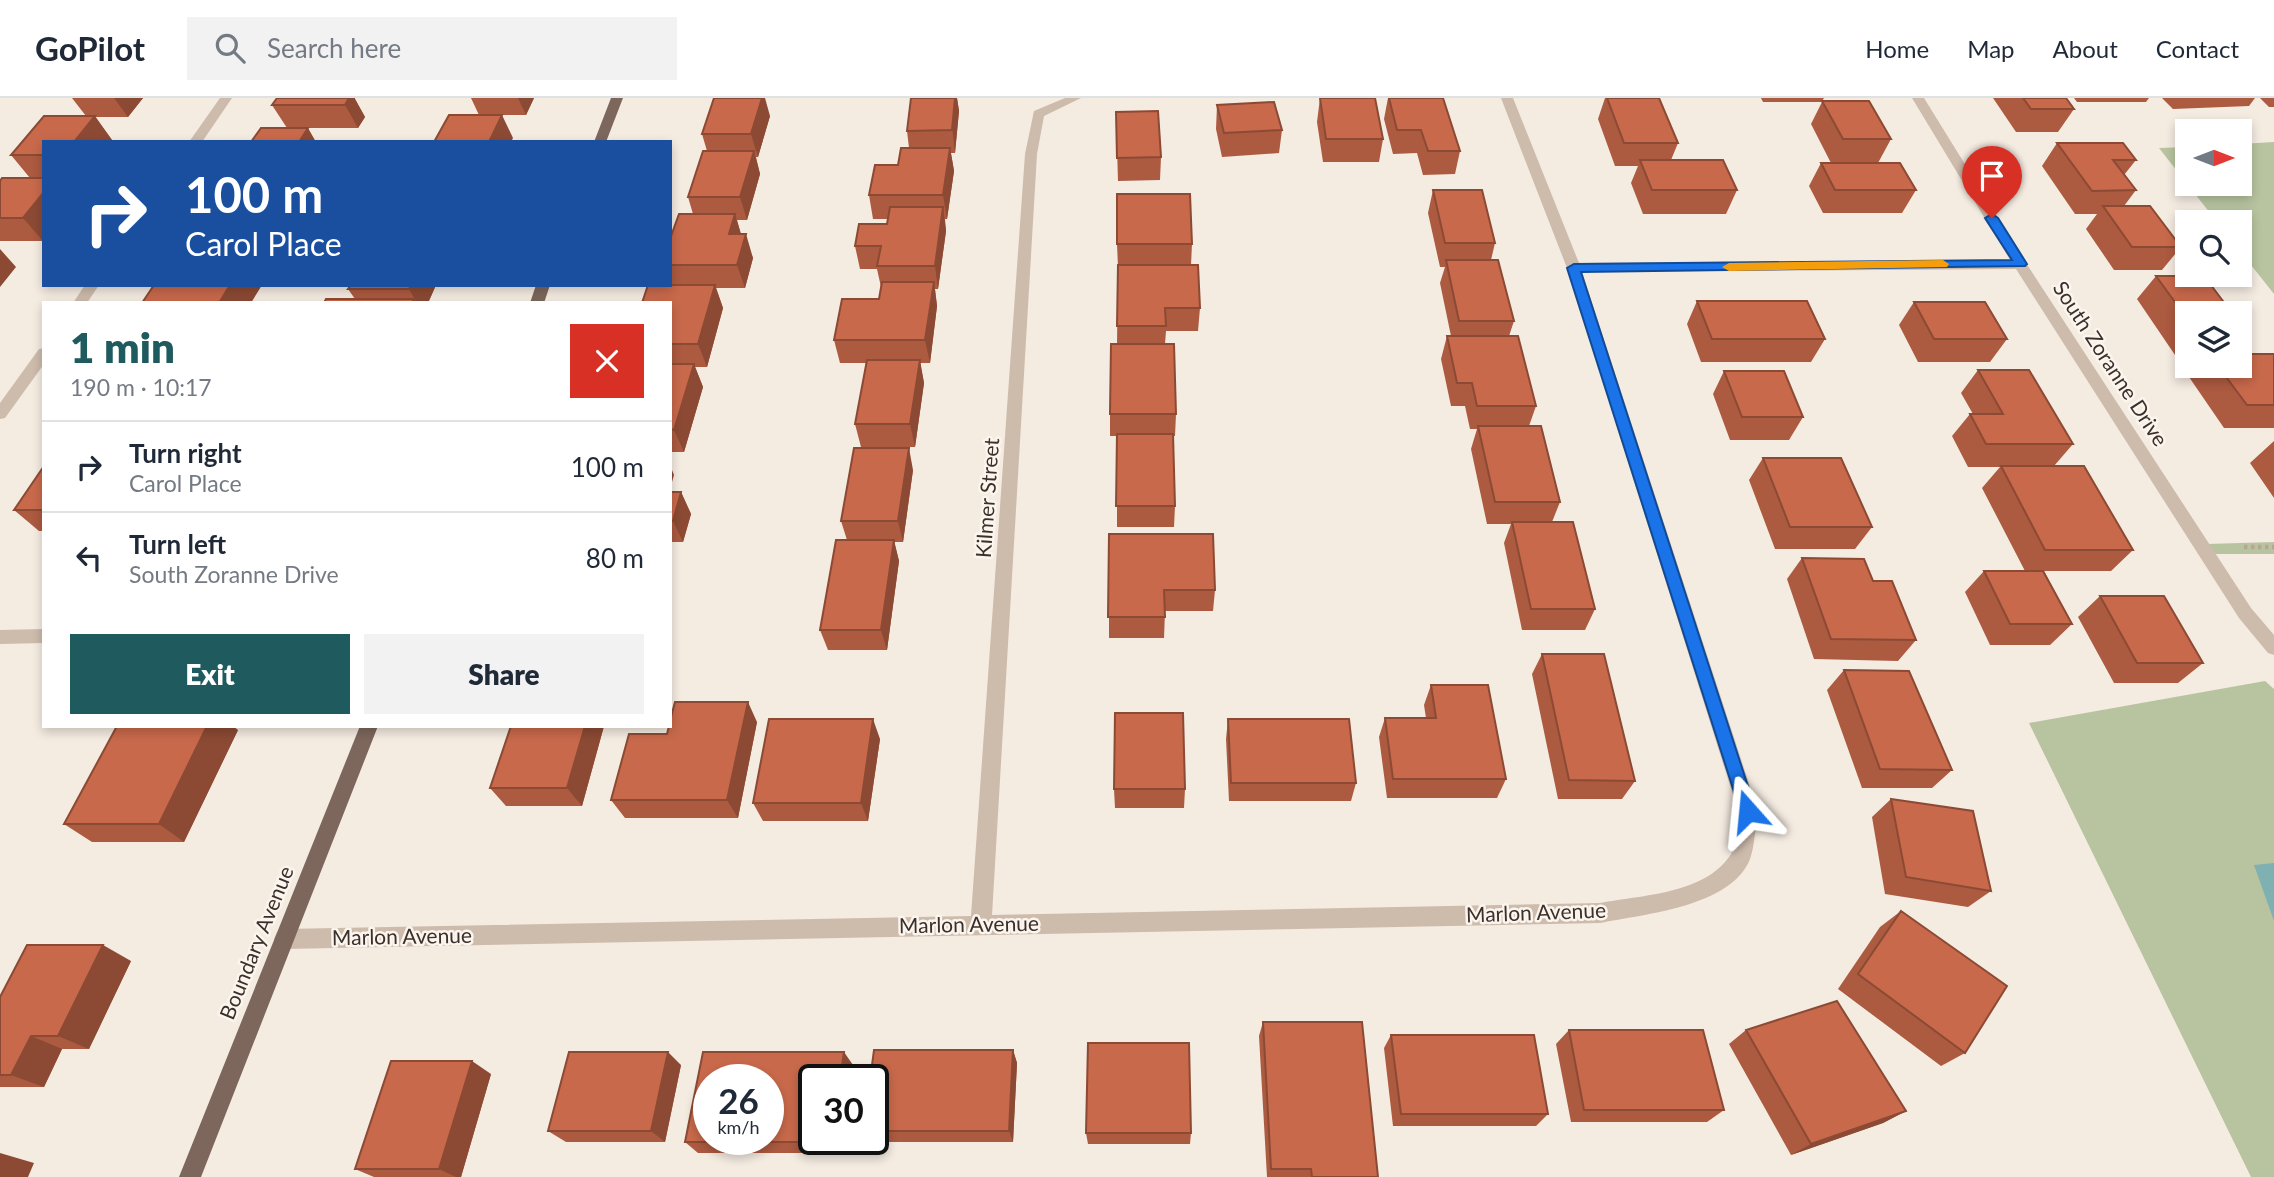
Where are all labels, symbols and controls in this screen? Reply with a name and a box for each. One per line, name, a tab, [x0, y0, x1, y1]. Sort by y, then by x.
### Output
search box	[187, 17, 677, 80]
text: GoPilot	[35, 28, 145, 68]
icon: search	[211, 29, 249, 67]
text: Search here	[267, 32, 401, 64]
text: Home	[1865, 34, 1929, 63]
text: Map	[1967, 34, 2015, 63]
text: About	[2053, 34, 2118, 63]
text: Contact	[2156, 34, 2239, 63]
north arrow	[2175, 119, 2252, 196]
map controls	[2175, 119, 2252, 378]
pin	[1962, 146, 2022, 218]
icon: arrive	[1973, 157, 2011, 195]
text: 100 m	[185, 165, 323, 223]
icon: right	[70, 168, 161, 259]
button: search	[2175, 210, 2252, 287]
text: Carol Place	[185, 224, 342, 263]
street label: South Zoranne Drive	[2049, 276, 2174, 450]
button: layers	[2175, 301, 2252, 378]
text: 1 min	[70, 322, 175, 372]
button: close	[570, 324, 644, 398]
text: 190 m · 10:17	[70, 373, 212, 401]
text: Turn right	[129, 437, 242, 469]
street label: Kilmer Street	[970, 437, 1003, 559]
icon: right	[70, 448, 108, 486]
text: 100 m	[571, 451, 644, 483]
text: Carol Place	[129, 469, 242, 497]
text: Turn left	[129, 528, 226, 560]
icon: left	[70, 539, 108, 577]
text: 80 m	[586, 542, 644, 574]
text: South Zoranne Drive	[129, 560, 339, 588]
button: Exit	[70, 634, 350, 714]
button: Share	[364, 634, 644, 714]
position arrow	[1711, 774, 1785, 848]
street label: Boundary Avenue	[213, 862, 298, 1023]
street label: Marlon Avenue	[1466, 897, 1606, 926]
street label: Marlon Avenue	[899, 910, 1039, 937]
street label: Marlon Avenue	[332, 922, 472, 949]
speed limit sign: 30	[798, 1064, 889, 1155]
text: 26	[718, 1079, 759, 1121]
text: km/h	[717, 1116, 760, 1138]

